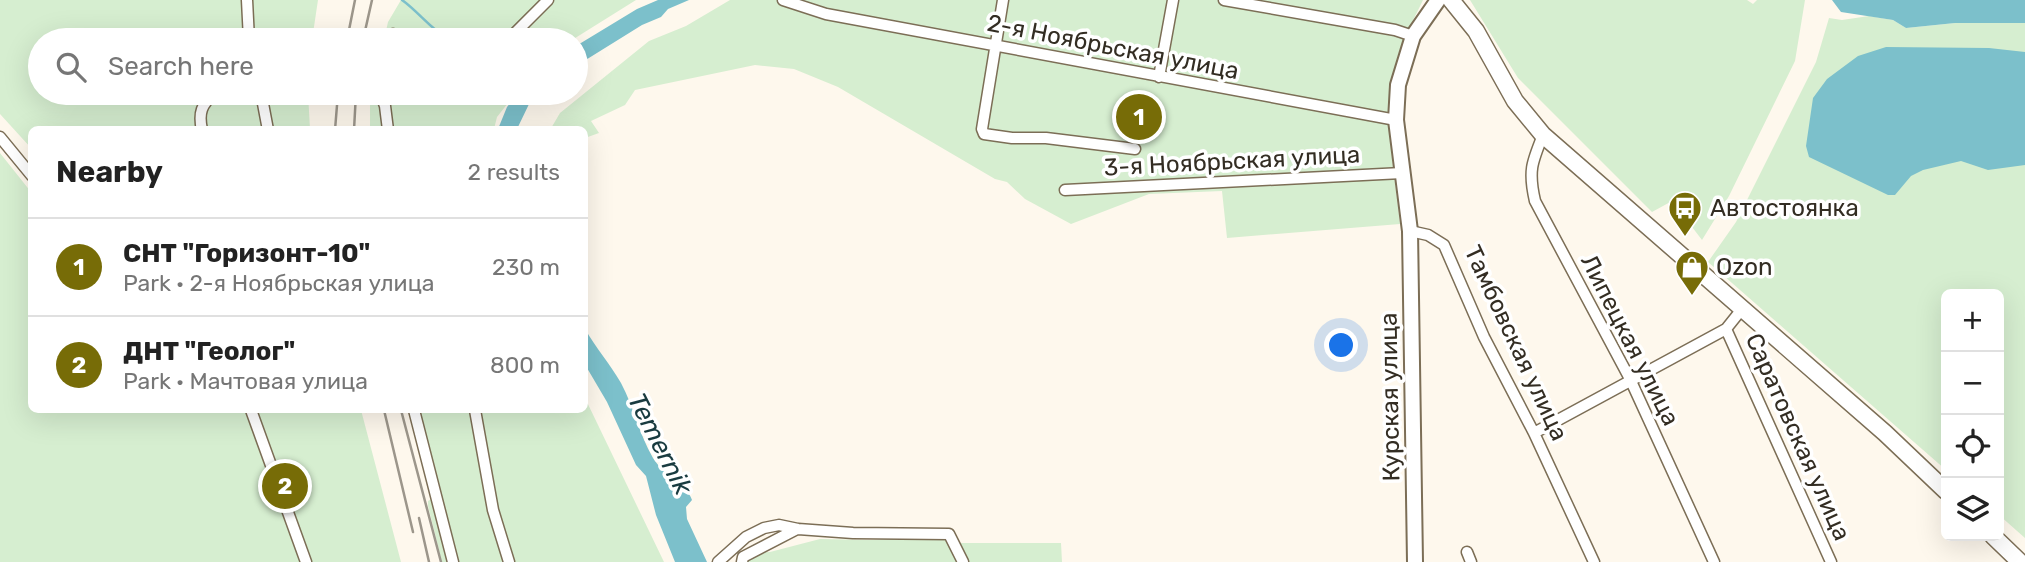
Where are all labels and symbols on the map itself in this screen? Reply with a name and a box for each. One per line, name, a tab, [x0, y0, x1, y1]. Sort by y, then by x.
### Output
street label: 2-я Ноябрьская улица	[985, 9, 1241, 85]
pin: 1	[1116, 91, 1162, 143]
street label: 3-я Ноябрьская улица	[1103, 140, 1361, 182]
bus stop icon: Автостоянка	[1666, 189, 1704, 238]
place label: Автостоянка	[1710, 194, 1859, 222]
street label: Тамбовская улица	[1459, 241, 1573, 445]
shop icon: Ozon	[1673, 248, 1711, 297]
street label: Липецкая улица	[1575, 250, 1685, 430]
place label: Ozon	[1716, 253, 1773, 281]
street label: Курская улица	[1375, 312, 1405, 482]
your location	[1324, 328, 1358, 362]
street label: Саратовская улица	[1740, 329, 1856, 545]
water label: Temernik	[621, 388, 699, 501]
pin: 2	[262, 460, 308, 512]

